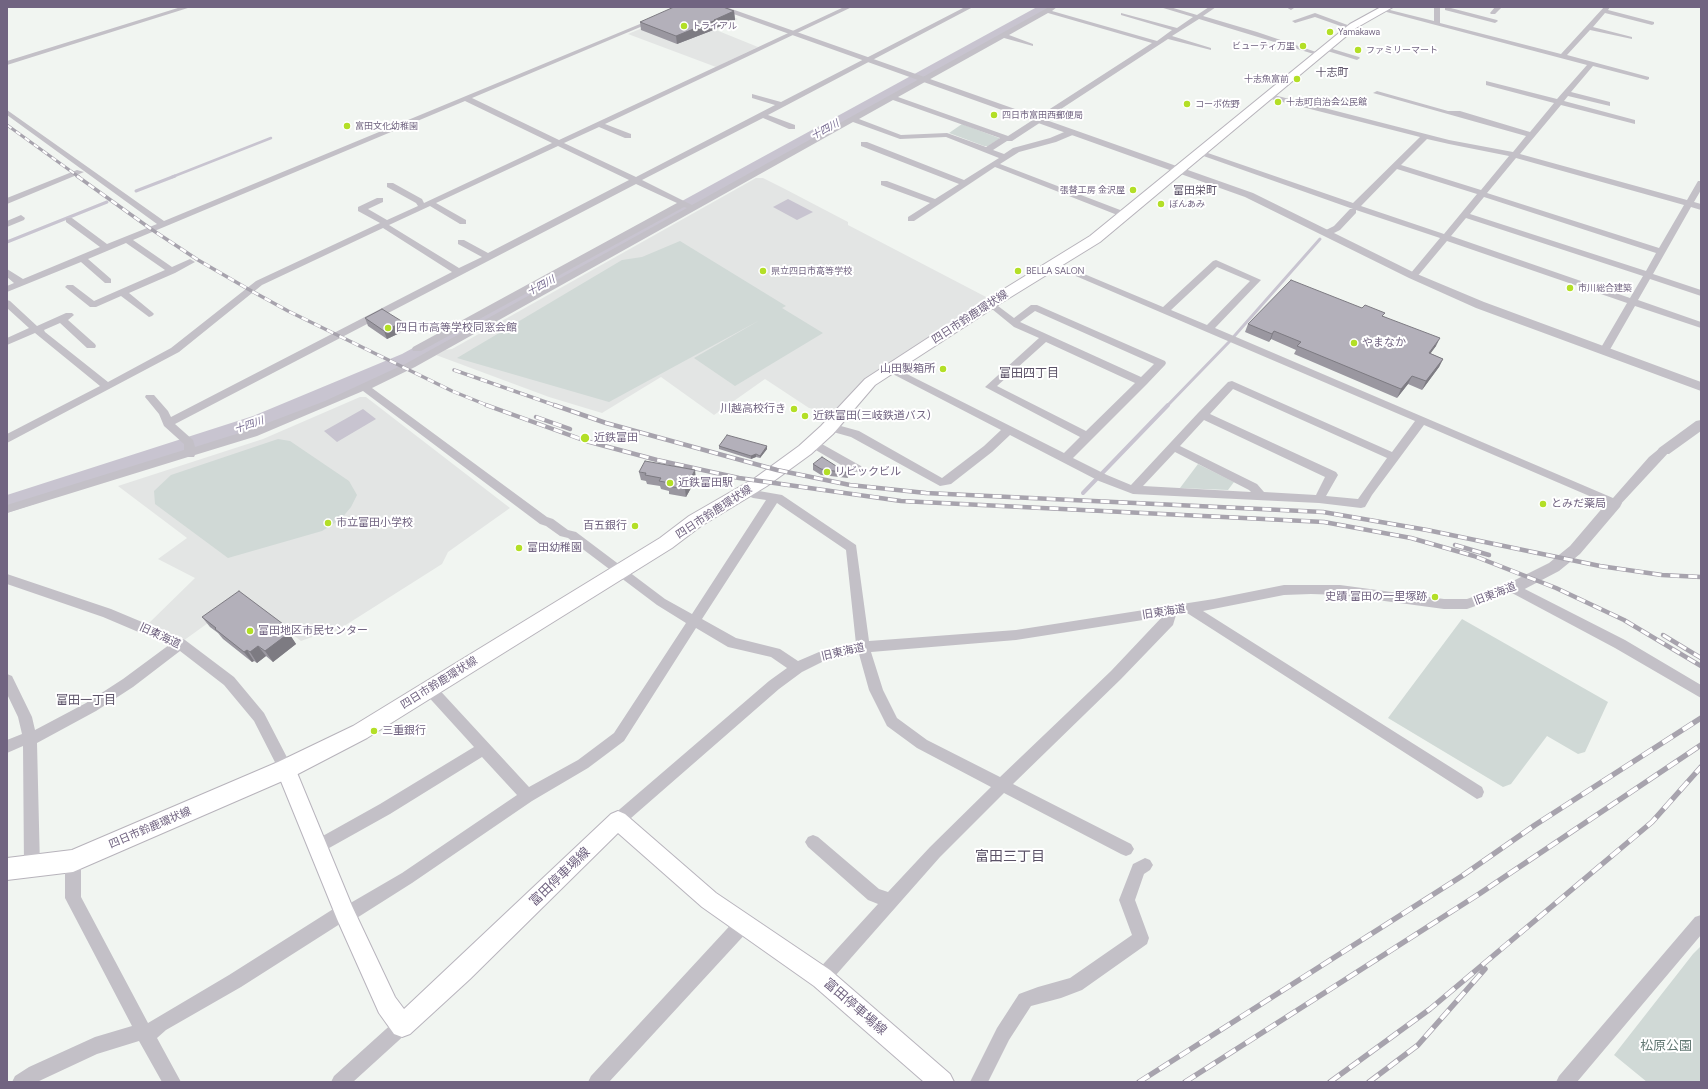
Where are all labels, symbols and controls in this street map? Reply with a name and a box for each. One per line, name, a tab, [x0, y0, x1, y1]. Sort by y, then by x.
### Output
marker: トライアル	[679, 21, 689, 31]
place label: トライアル	[692, 21, 737, 31]
marker: Yamakawa	[1325, 27, 1335, 37]
place label: Yamakawa	[1338, 27, 1380, 37]
place label: ビューティ万里	[1232, 41, 1295, 51]
marker: ビューティ万里	[1298, 41, 1308, 51]
marker: ファミリーマート	[1353, 45, 1363, 55]
place label: ファミリーマート	[1366, 45, 1438, 55]
district label: 十志町	[1316, 66, 1348, 80]
place label: 十志魚富前	[1244, 74, 1289, 84]
marker: 十志魚富前	[1292, 74, 1302, 84]
marker: 十志町自治会公民館	[1273, 97, 1283, 107]
place label: 十志町自治会公民館	[1286, 97, 1367, 107]
marker: コーポ佐野	[1182, 99, 1192, 109]
place label: コーポ佐野	[1195, 99, 1240, 109]
marker: 四日市富田西郵便局	[989, 110, 999, 120]
place label: 四日市富田西郵便局	[1002, 110, 1083, 120]
water label: 十四川	[809, 117, 841, 143]
marker: 富田文化幼稚園	[342, 121, 352, 131]
place label: 富田文化幼稚園	[355, 121, 418, 131]
district label: 富田栄町	[1173, 184, 1217, 198]
place label: 張替工房 金沢屋	[1060, 185, 1125, 195]
marker: 張替工房 金沢屋	[1128, 185, 1138, 195]
marker: ぼんあみ	[1156, 199, 1166, 209]
place label: ぼんあみ	[1169, 199, 1205, 209]
marker: 県立四日市高等学校	[758, 266, 768, 276]
place label: 県立四日市高等学校	[771, 266, 852, 276]
marker: BELLA SALON	[1013, 266, 1023, 276]
place label: BELLA SALON	[1026, 266, 1085, 276]
water label: 十四川	[525, 273, 557, 299]
marker: 市川総合建築	[1565, 283, 1575, 293]
place label: 市川総合建築	[1578, 283, 1632, 293]
street label: 四日市鈴鹿環状線	[930, 288, 1010, 346]
place label: 四日市高等学校同窓会館	[396, 321, 517, 335]
marker: 四日市高等学校同窓会館	[383, 323, 393, 333]
place label: やまなか	[1362, 336, 1406, 350]
marker: やまなか	[1349, 338, 1359, 348]
place label: 山田製箱所	[880, 362, 935, 376]
marker: 山田製箱所	[938, 364, 948, 374]
district label: 富田四丁目	[999, 366, 1059, 380]
place label: 川越高校行き	[720, 402, 786, 416]
marker: 川越高校行き	[789, 404, 799, 414]
place label: 近鉄富田(三岐鉄道バス)	[813, 409, 931, 423]
marker: 近鉄富田(三岐鉄道バス)	[800, 411, 810, 421]
water label: 十四川	[233, 414, 265, 436]
place label: 近鉄富田	[594, 431, 638, 445]
marker: 近鉄富田	[579, 432, 591, 444]
place label: リビックビル	[835, 465, 901, 479]
marker: リビックビル	[822, 467, 832, 477]
place label: 近鉄富田駅	[678, 476, 733, 490]
marker: 近鉄富田駅	[665, 478, 675, 488]
street label: 四日市鈴鹿環状線	[674, 483, 754, 541]
place label: とみだ薬局	[1551, 497, 1606, 511]
marker: とみだ薬局	[1538, 499, 1548, 509]
place label: 市立富田小学校	[336, 516, 413, 530]
marker: 市立富田小学校	[323, 518, 333, 528]
place label: 百五銀行	[583, 519, 627, 533]
marker: 百五銀行	[630, 521, 640, 531]
place label: 富田幼稚園	[527, 541, 582, 555]
marker: 富田幼稚園	[514, 543, 524, 553]
street label: 旧東海道	[1472, 580, 1518, 608]
place label: 史蹟 富田の一里塚跡	[1325, 590, 1427, 604]
marker: 史蹟 富田の一里塚跡	[1430, 592, 1440, 602]
street label: 旧東海道	[1141, 602, 1187, 622]
street label: 旧東海道	[137, 621, 183, 651]
place label: 富田地区市民センター	[258, 624, 368, 638]
marker: 富田地区市民センター	[245, 626, 255, 636]
street label: 旧東海道	[820, 641, 866, 663]
street label: 四日市鈴鹿環状線	[398, 654, 480, 712]
district label: 富田一丁目	[56, 693, 116, 707]
place label: 三重銀行	[382, 724, 426, 738]
marker: 三重銀行	[369, 726, 379, 736]
street label: 四日市鈴鹿環状線	[107, 805, 193, 851]
street label: 富田停車場線	[527, 844, 593, 910]
district label: 富田三丁目	[975, 849, 1045, 865]
street label: 富田停車場線	[820, 976, 890, 1038]
park label: 松原公園	[1640, 1038, 1692, 1054]

